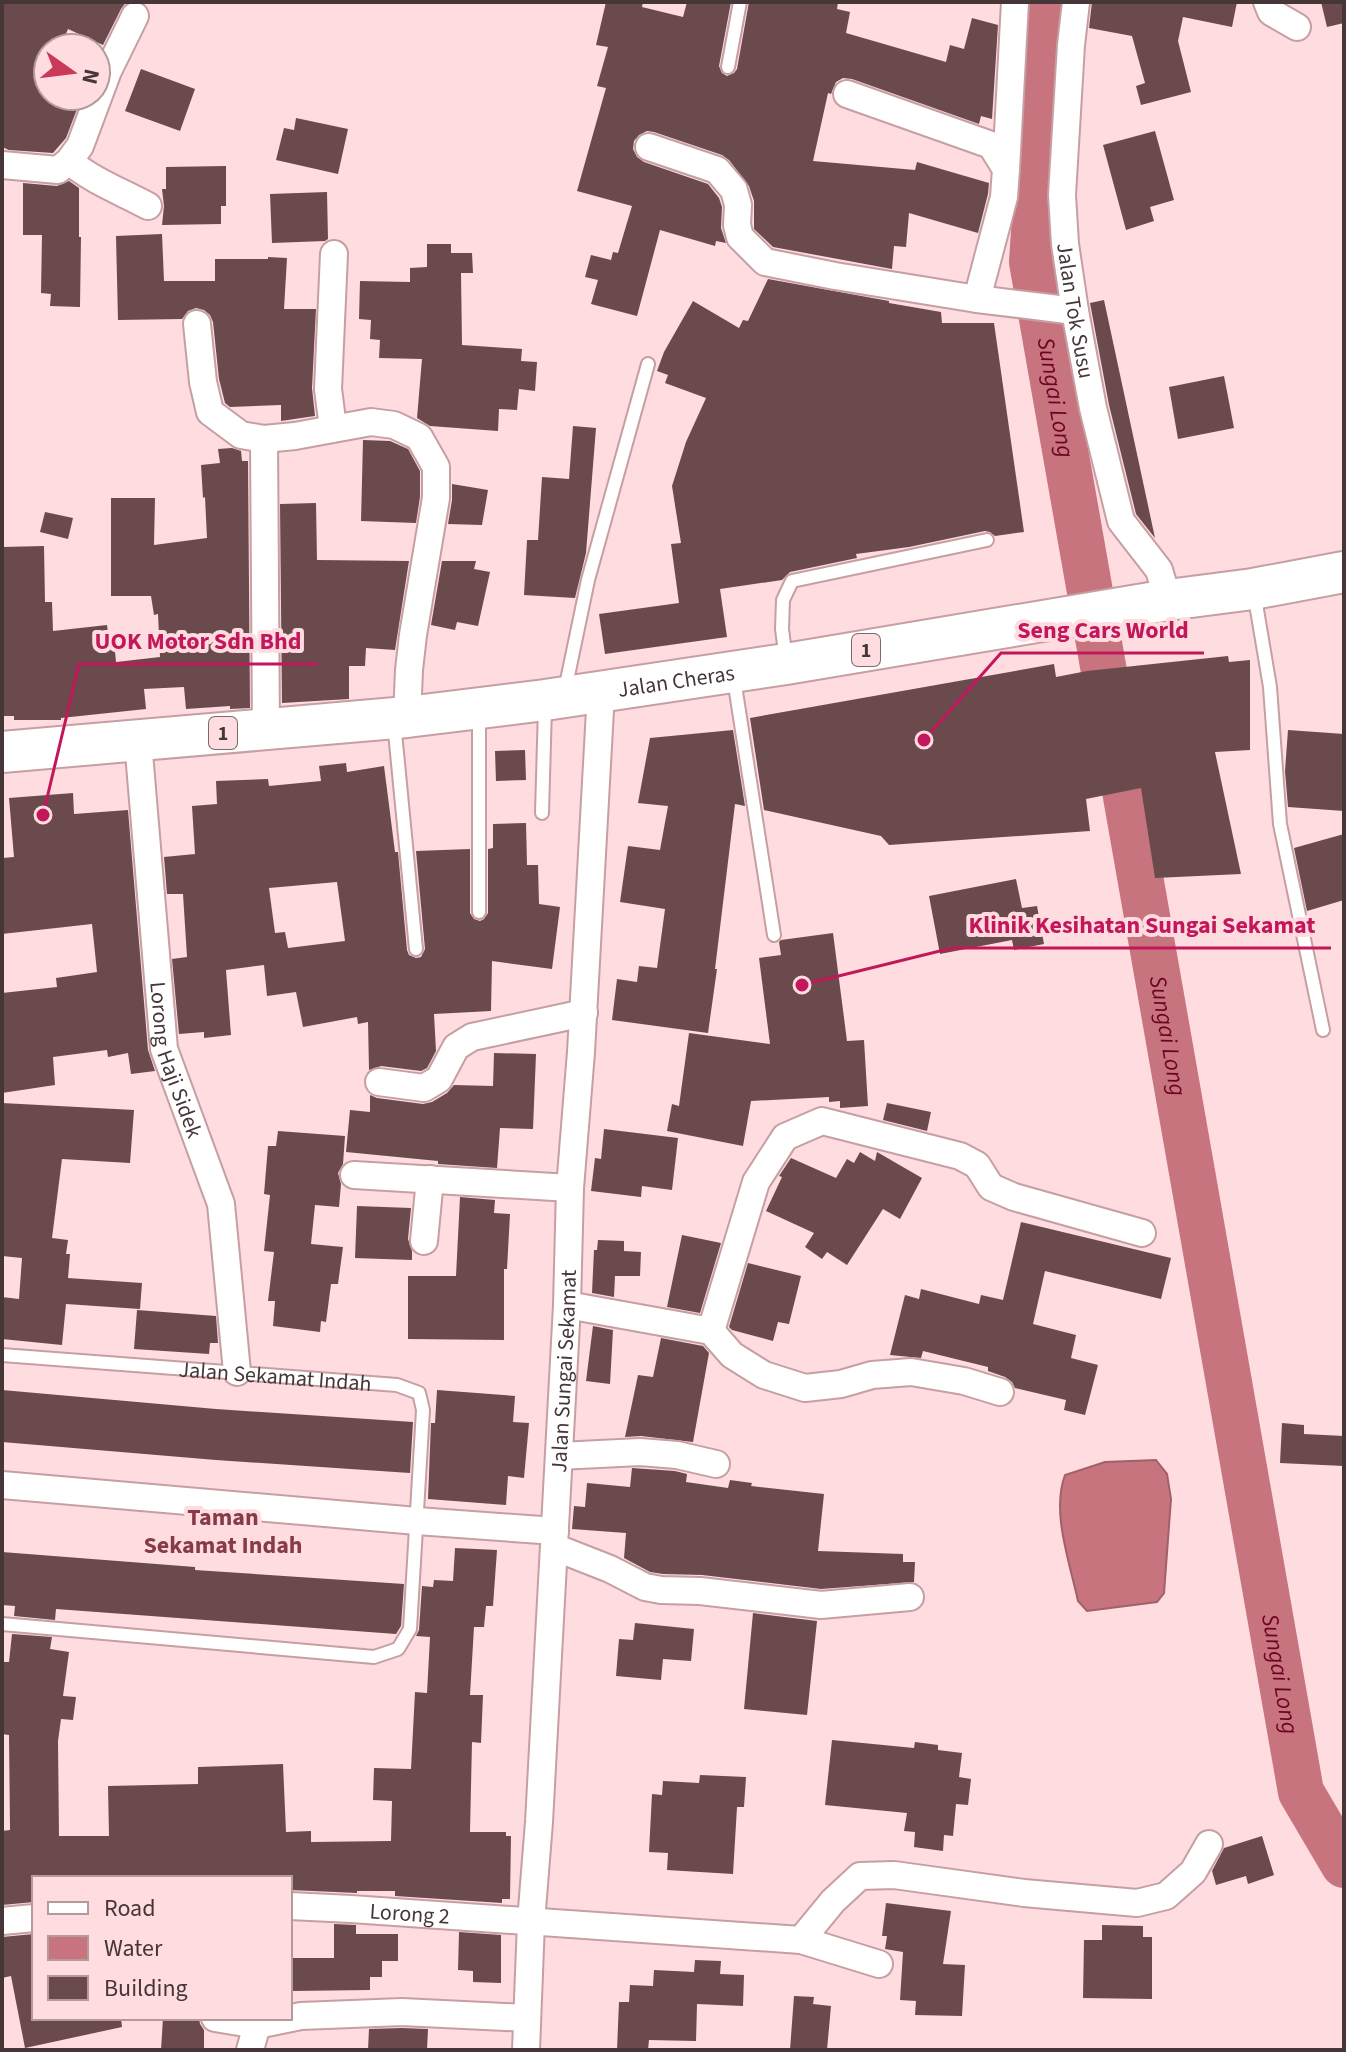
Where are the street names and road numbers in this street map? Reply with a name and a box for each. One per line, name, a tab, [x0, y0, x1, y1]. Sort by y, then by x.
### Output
street label: Jalan Tok Susu	[1048, 241, 1102, 381]
road number: 1	[852, 634, 880, 666]
street label: Jalan Cheras	[616, 657, 737, 706]
road number: 1	[209, 717, 237, 749]
street label: Lorong Haji Sidek	[141, 980, 210, 1143]
street label: Jalan Sungai Sekamat	[543, 1269, 585, 1473]
street label: Jalan Sekamat Indah	[178, 1353, 373, 1400]
street label: Lorong 2	[369, 1895, 451, 1933]

